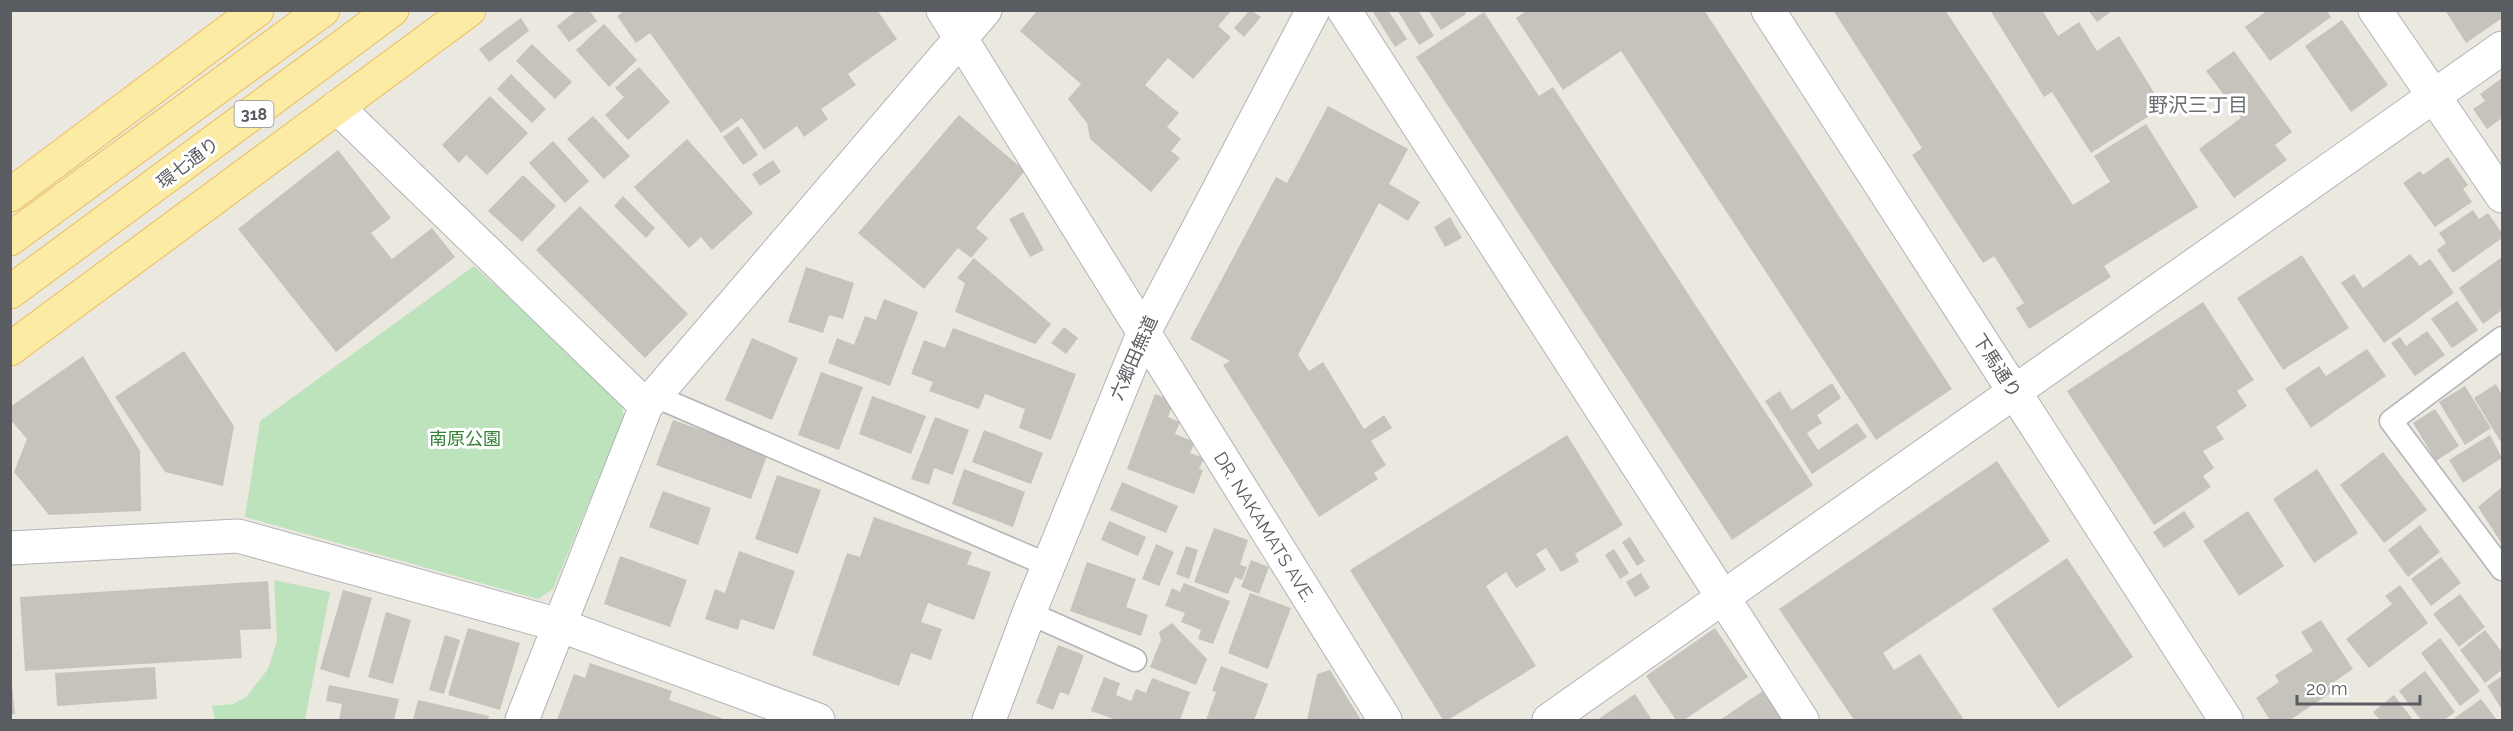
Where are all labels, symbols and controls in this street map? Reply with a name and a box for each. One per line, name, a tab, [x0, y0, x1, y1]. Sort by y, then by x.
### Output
district label: 野沢三丁目	[2148, 93, 2248, 117]
road number: 318	[234, 101, 274, 127]
street label: 環七通り	[153, 133, 223, 193]
street label: 六郷田無道	[1106, 312, 1161, 403]
street label: 下馬通り	[1969, 330, 2026, 402]
park label: 南原公園	[429, 428, 501, 449]
street label: DR. NAKAMATS AVE.	[1210, 448, 1319, 606]
scale bar	[2297, 668, 2420, 706]
text: 20 m	[2306, 678, 2348, 699]

